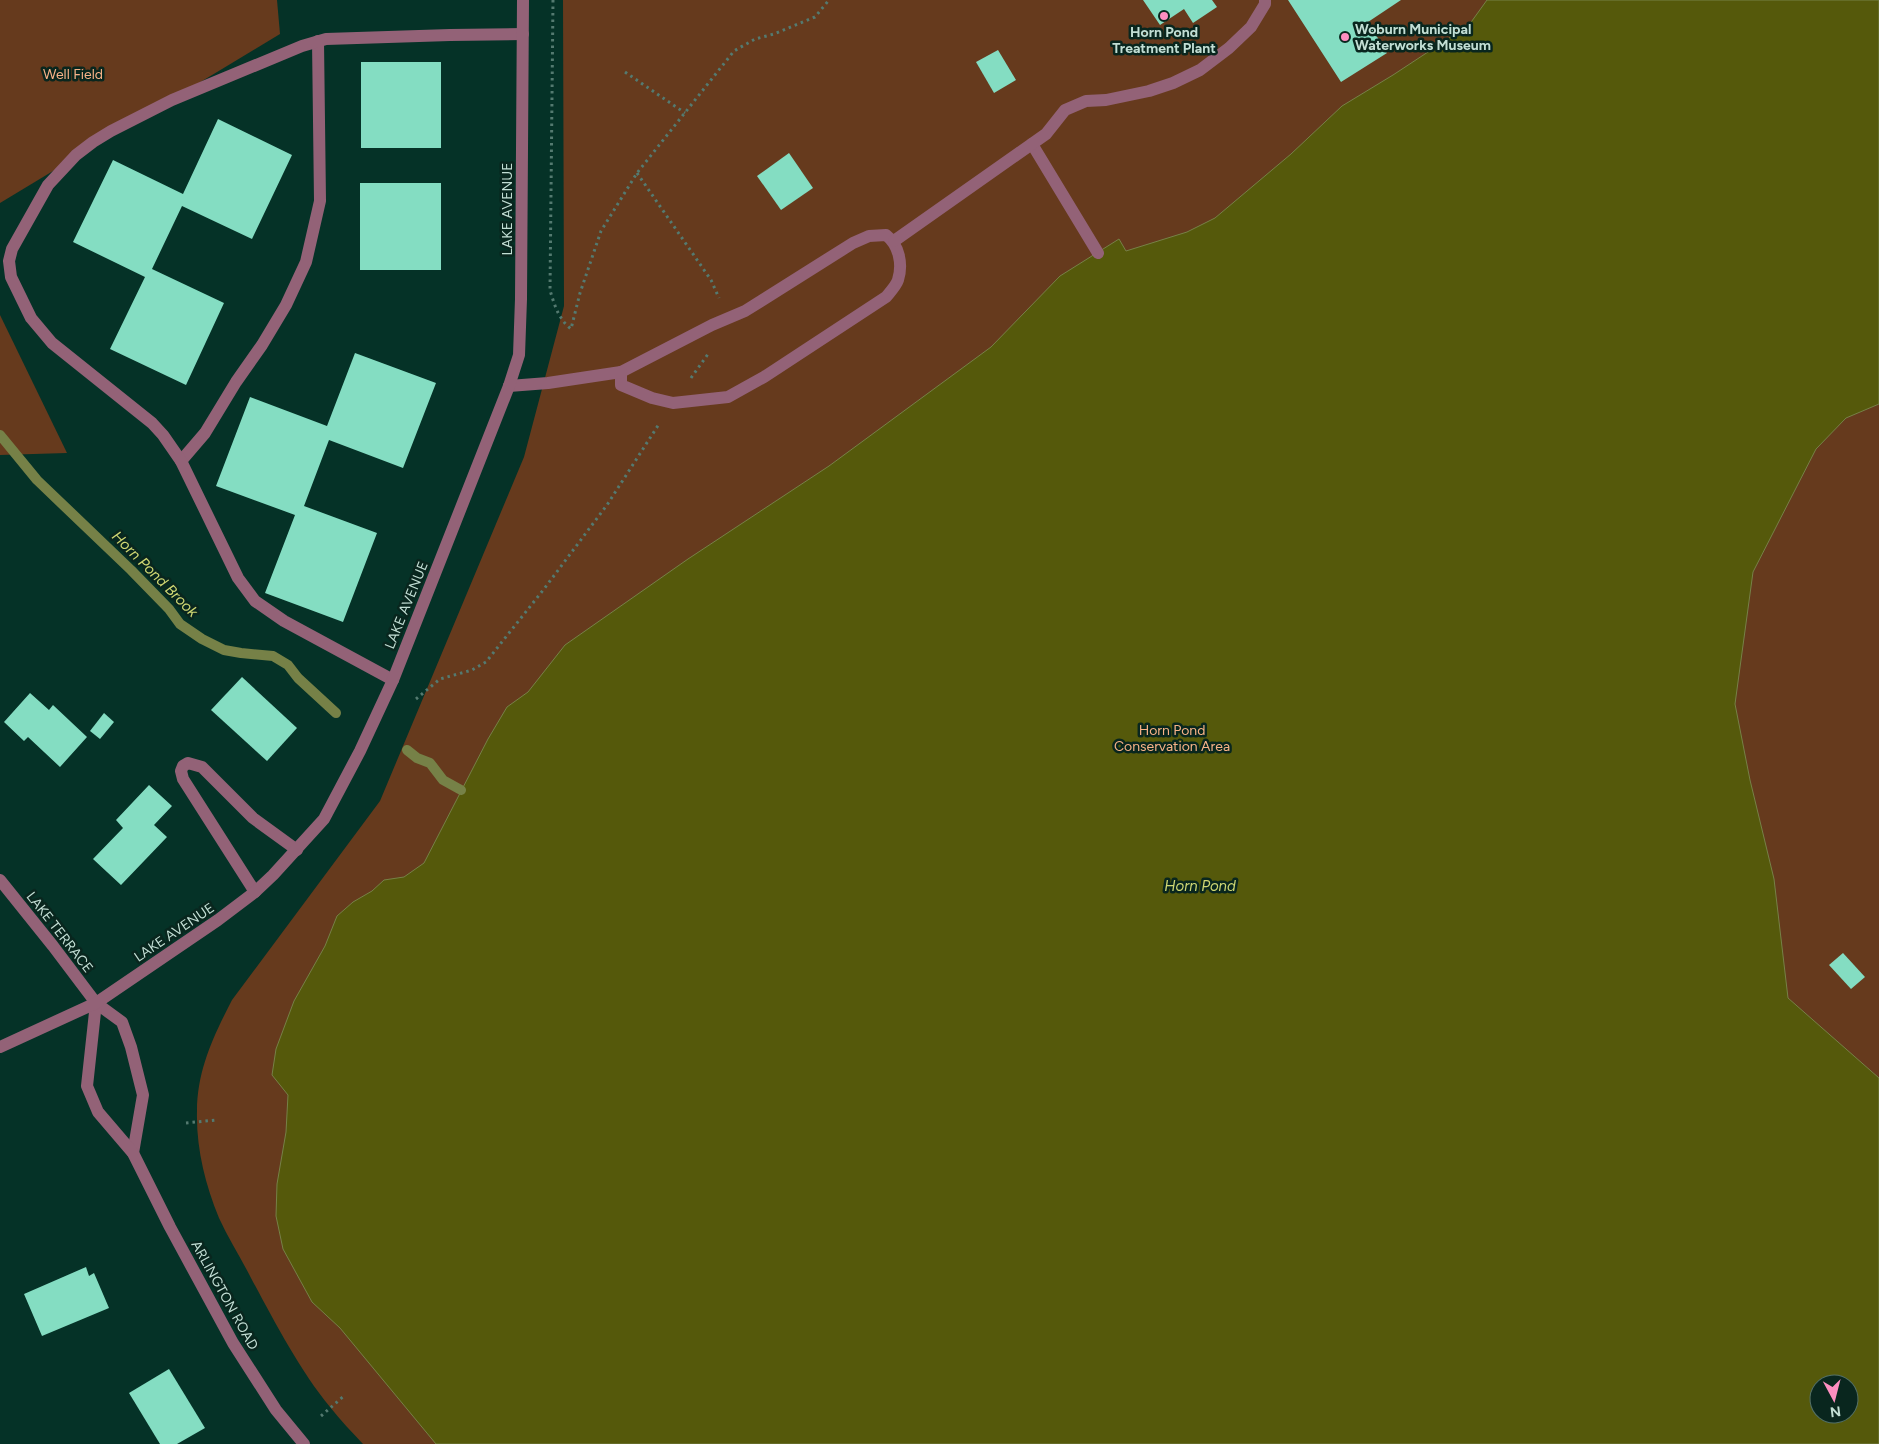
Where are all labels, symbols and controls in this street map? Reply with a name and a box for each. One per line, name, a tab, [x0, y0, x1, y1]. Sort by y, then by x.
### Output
marker: Horn Pond Treatment Plant	[1158, 10, 1170, 22]
place label: Woburn Municipal Waterworks Museum	[1355, 21, 1491, 54]
place label: Horn Pond Treatment Plant	[1112, 24, 1216, 57]
marker: Woburn Municipal Waterworks Museum	[1339, 31, 1351, 43]
park label: Well Field	[43, 66, 103, 83]
street label: LAKE AVENUE	[499, 163, 516, 255]
water label: Horn Pond Brook	[108, 527, 202, 621]
street label: LAKE AVENUE	[381, 559, 432, 651]
park label: Horn Pond Conservation Area	[1114, 722, 1230, 755]
water label: Horn Pond	[1164, 877, 1236, 895]
street label: LAKE TERRACE	[23, 888, 97, 976]
street label: LAKE AVENUE	[131, 899, 218, 965]
street label: ARLINGTON ROAD	[187, 1238, 262, 1353]
north arrow	[1809, 1374, 1859, 1424]
text: N	[1829, 1402, 1842, 1421]

